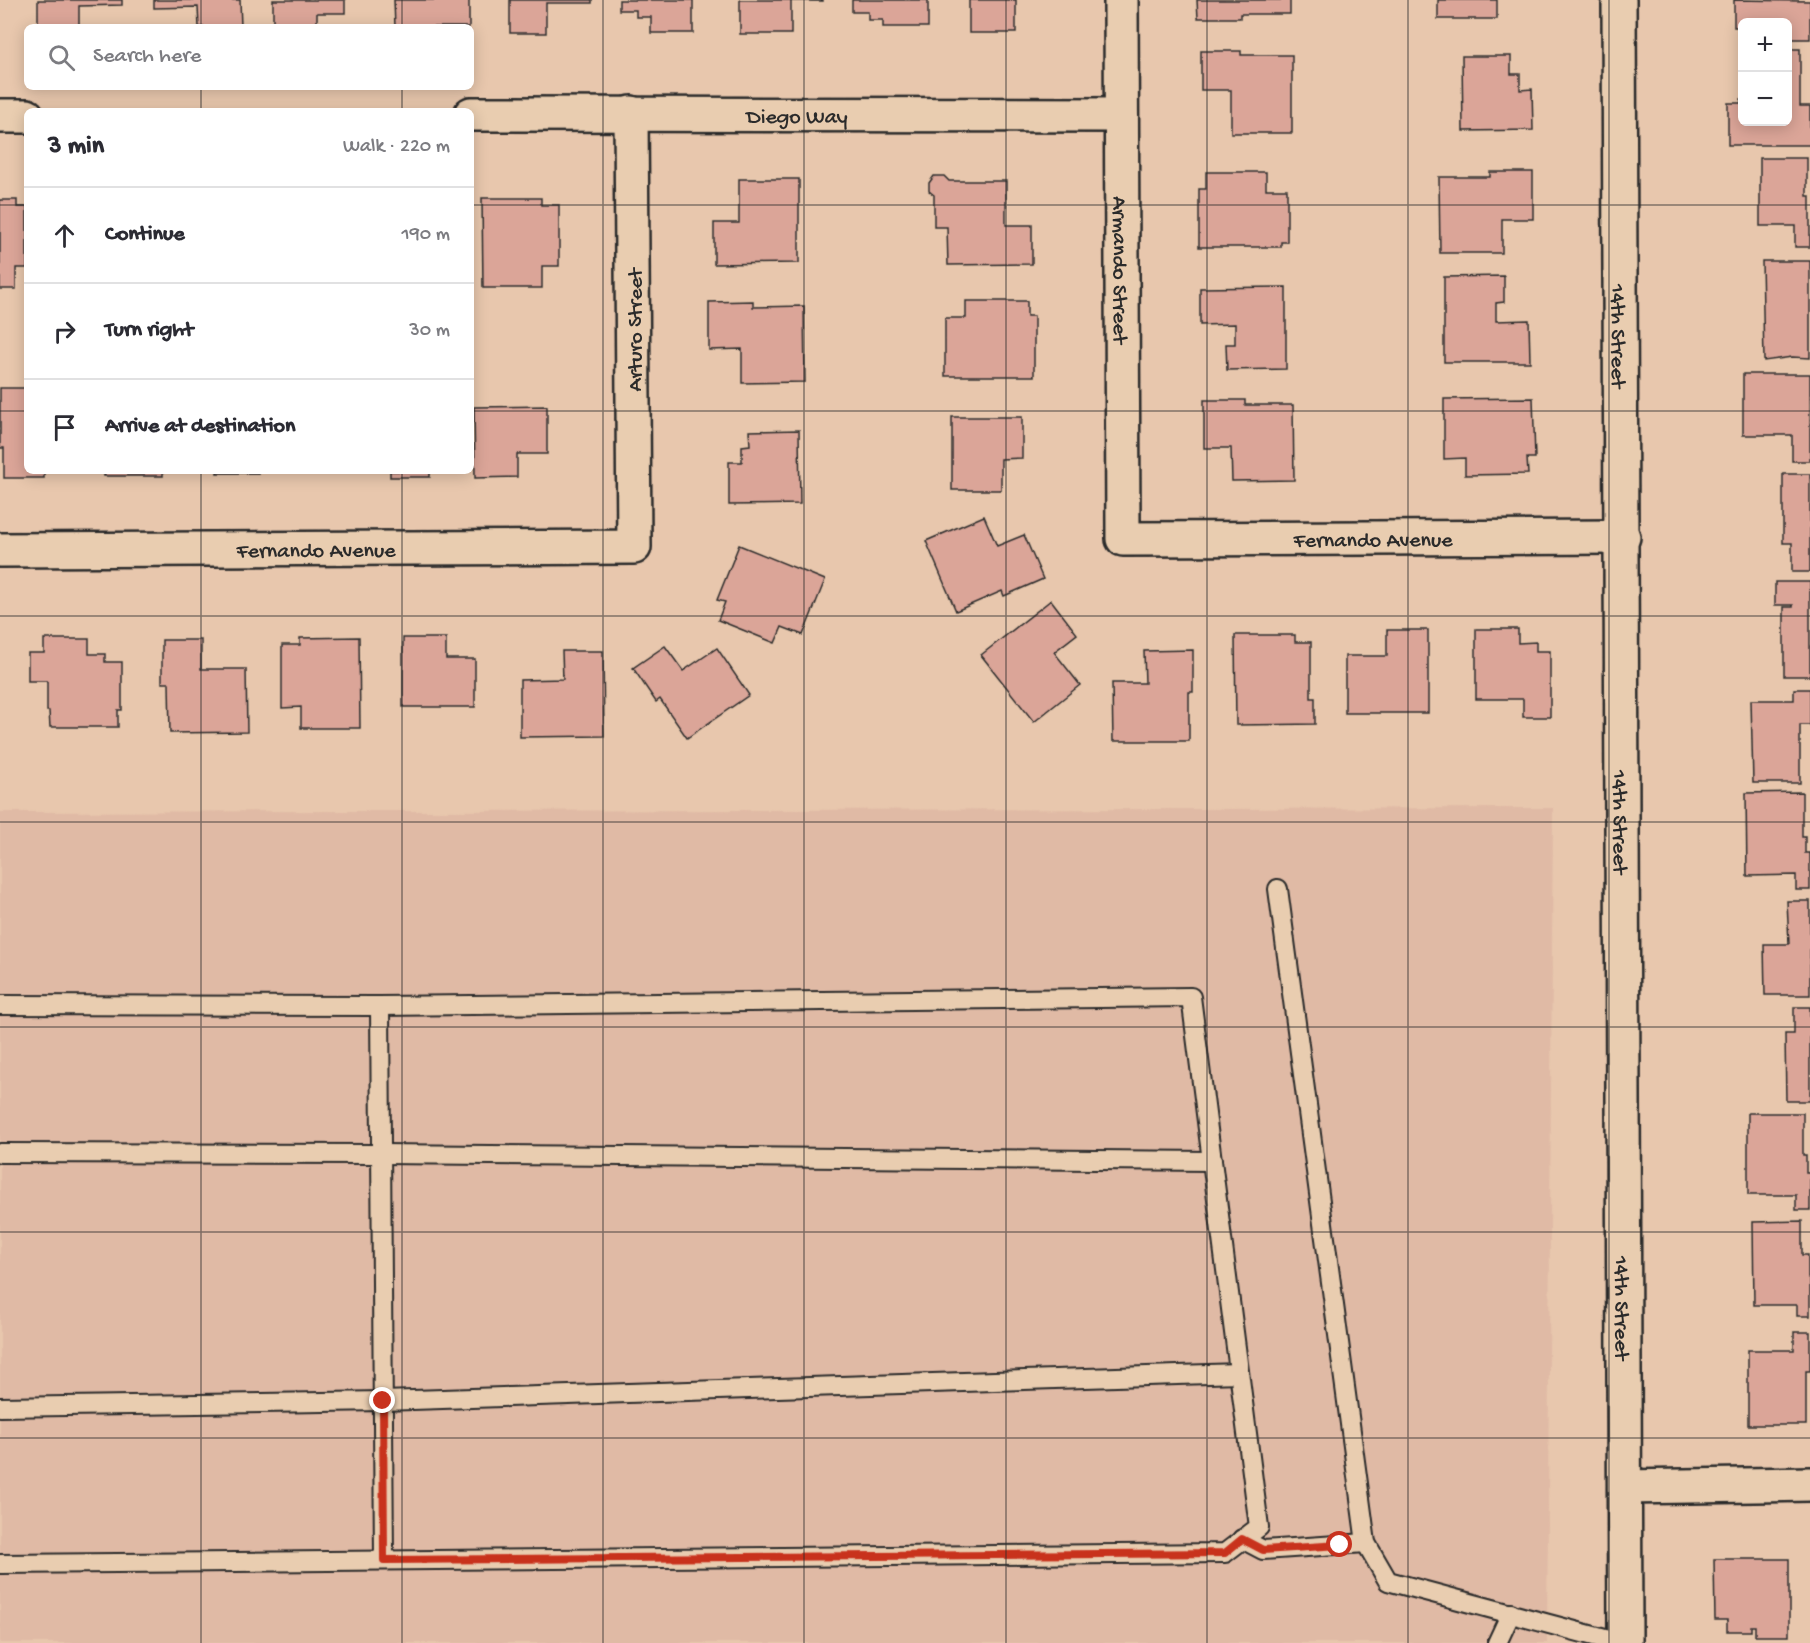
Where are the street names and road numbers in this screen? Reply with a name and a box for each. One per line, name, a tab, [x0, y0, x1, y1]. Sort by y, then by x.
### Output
street label: Diego Way	[744, 105, 848, 132]
street label: Armando Street	[1105, 196, 1131, 346]
street label: Arturo Street	[624, 266, 650, 392]
street label: 14th Street	[1603, 283, 1629, 390]
street label: Fernando Avenue	[1292, 529, 1453, 555]
street label: Fernando Avenue	[235, 539, 396, 566]
street label: 14th Street	[1605, 769, 1631, 876]
street label: 14th Street	[1607, 1255, 1633, 1362]

